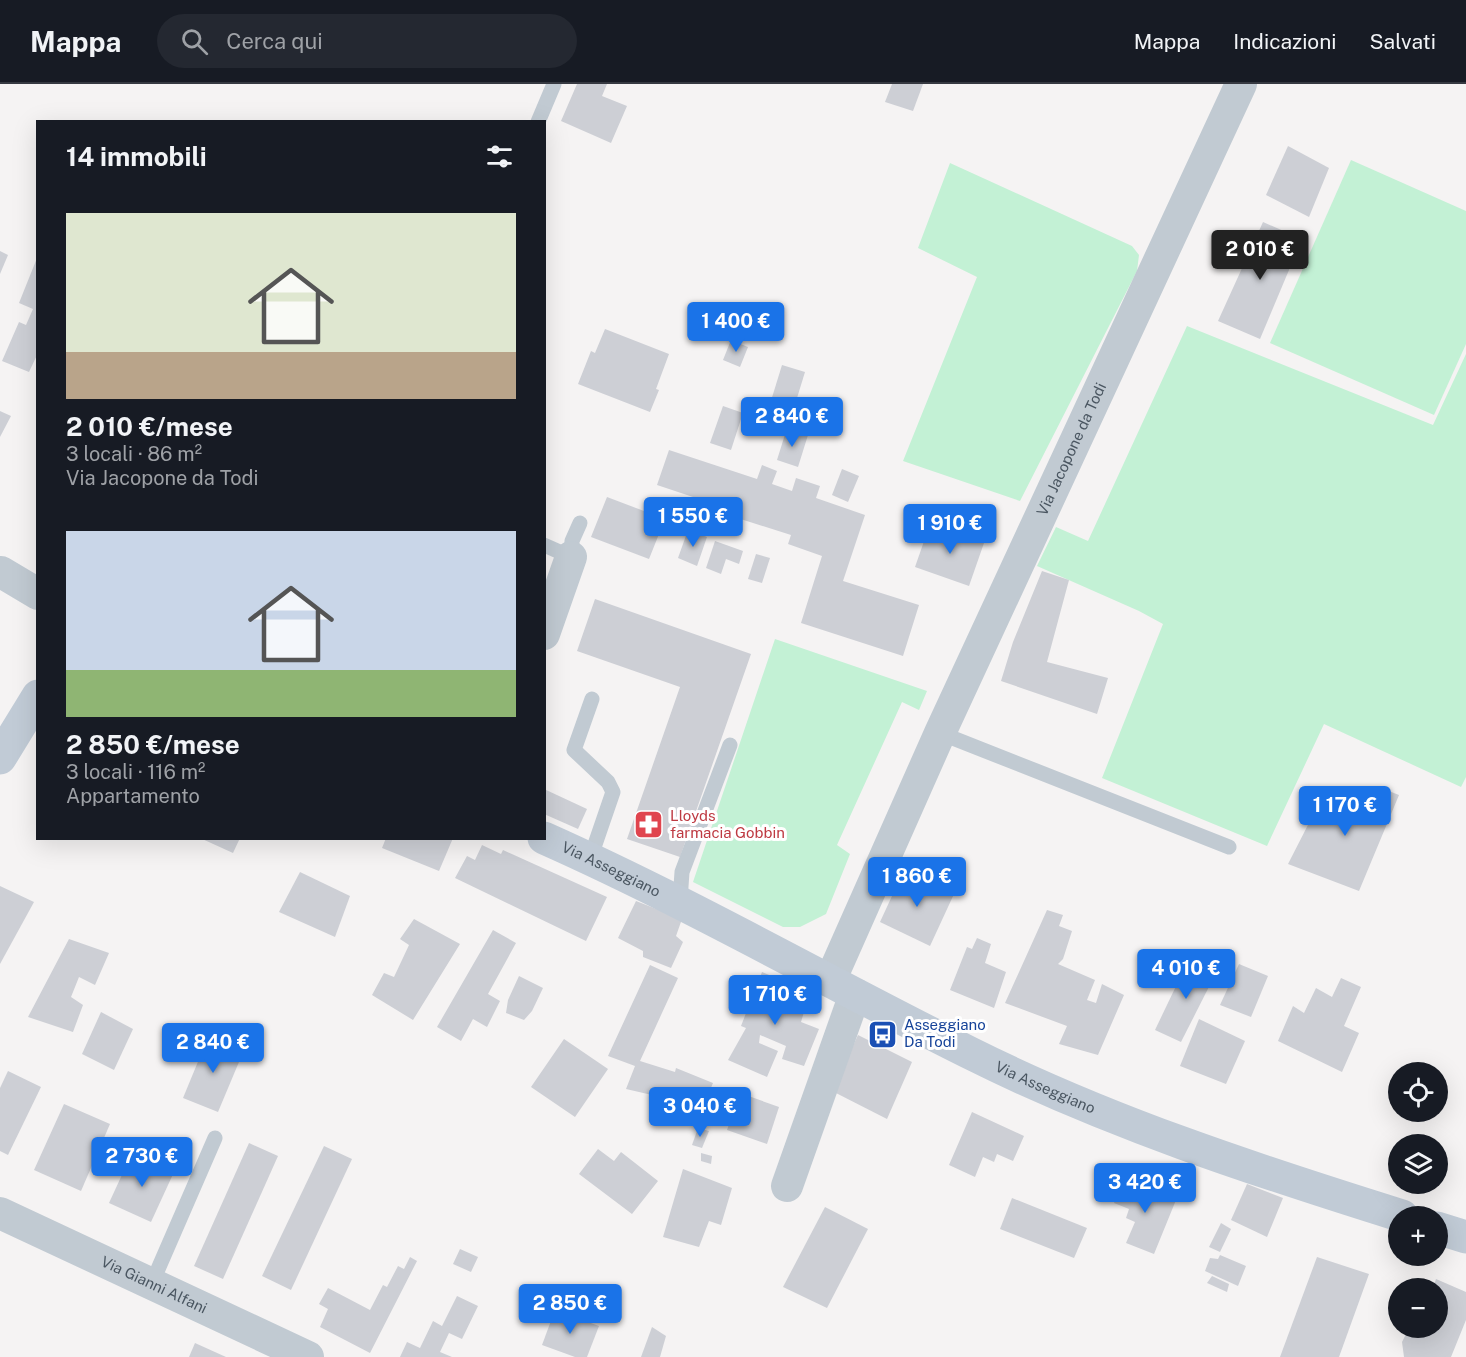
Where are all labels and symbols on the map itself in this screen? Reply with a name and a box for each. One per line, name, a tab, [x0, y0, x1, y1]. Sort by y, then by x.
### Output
pin: 2 010 €	[1205, 230, 1315, 281]
pin: 1 400 €	[681, 302, 791, 353]
street label: Via Jacopone da Todi	[1033, 380, 1109, 518]
pin: 2 840 €	[737, 397, 847, 448]
pin: 1 550 €	[638, 497, 748, 548]
pin: 1 910 €	[895, 504, 1005, 555]
pin: 1 170 €	[1290, 786, 1400, 837]
place label: Lloyds farmacia Gobbin	[670, 807, 785, 841]
pharmacy icon: Lloyds farmacia Gobbin	[633, 809, 665, 841]
street label: Via Asseggiano	[559, 838, 663, 900]
pin: 1 860 €	[862, 857, 972, 908]
pin: 4 010 €	[1131, 949, 1241, 1000]
pin: 1 710 €	[720, 975, 830, 1026]
place label: Asseggiano Da Todi	[904, 1016, 986, 1050]
bus stop icon: Asseggiano Da Todi	[867, 1018, 899, 1050]
pin: 2 840 €	[158, 1023, 268, 1074]
street label: Via Asseggiano	[993, 1058, 1098, 1117]
pin: 3 040 €	[645, 1087, 755, 1138]
pin: 2 730 €	[87, 1137, 197, 1188]
pin: 3 420 €	[1090, 1163, 1200, 1214]
street label: Via Gianni Alfani	[99, 1252, 210, 1317]
pin: 2 850 €	[515, 1284, 625, 1335]

